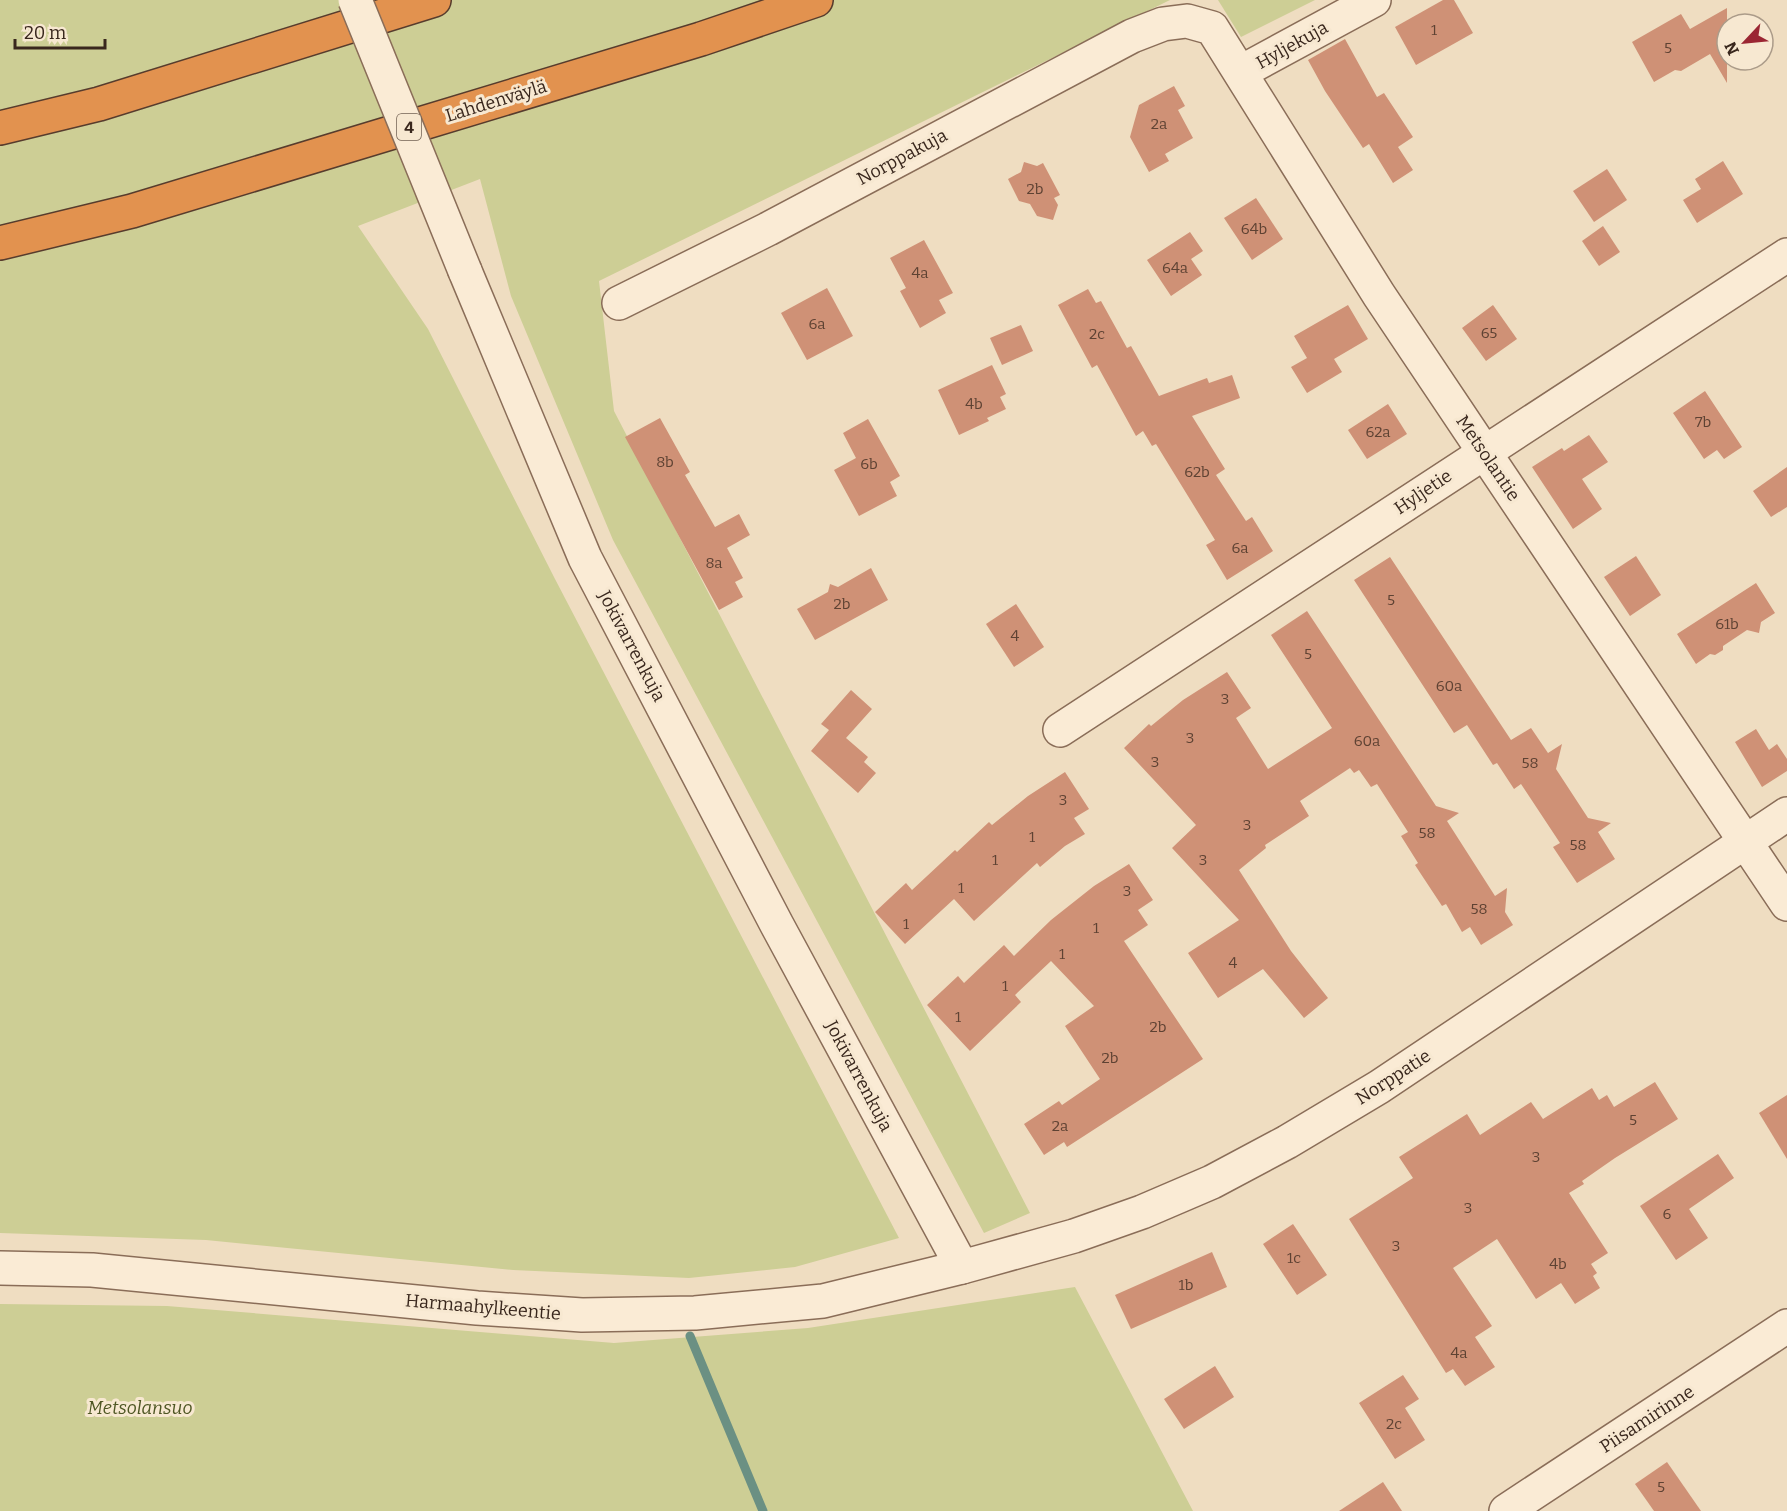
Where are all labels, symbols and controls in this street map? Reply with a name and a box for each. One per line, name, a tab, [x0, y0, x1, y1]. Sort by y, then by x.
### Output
scale bar	[15, 12, 105, 50]
north arrow	[1715, 12, 1775, 72]
street label: Hyljekuja	[1252, 16, 1332, 74]
house number: 1	[1431, 21, 1437, 39]
text: 20 m	[24, 22, 66, 44]
house number: 5	[1664, 39, 1672, 57]
text: N	[1721, 39, 1743, 58]
street label: Lahdenväylä	[443, 75, 549, 127]
road number: 4	[397, 114, 421, 140]
house number: 2a	[1151, 115, 1167, 133]
street label: Norppakuja	[853, 124, 951, 190]
house number: 2b	[1027, 180, 1043, 198]
house number: 64b	[1241, 220, 1267, 238]
house number: 64a	[1162, 259, 1188, 277]
house number: 4a	[912, 264, 928, 282]
house number: 6a	[808, 315, 826, 333]
house number: 65	[1481, 324, 1497, 342]
house number: 2c	[1089, 325, 1105, 343]
house number: 4b	[965, 395, 983, 413]
street label: Metsolantie	[1451, 411, 1525, 505]
house number: 7b	[1695, 413, 1711, 431]
house number: 62a	[1365, 423, 1391, 441]
house number: 8b	[656, 453, 674, 471]
house number: 6b	[860, 455, 878, 473]
house number: 62b	[1184, 463, 1210, 481]
street label: Hyljetie	[1390, 465, 1456, 519]
house number: 6a	[1231, 539, 1249, 557]
house number: 8a	[706, 554, 722, 572]
street label: Jokivarrenkuja	[593, 586, 670, 705]
house number: 5	[1387, 591, 1395, 609]
house number: 2b	[834, 595, 850, 613]
house number: 61b	[1715, 615, 1739, 633]
house number: 4	[1011, 627, 1020, 645]
house number: 5	[1304, 645, 1312, 663]
house number: 60a	[1436, 677, 1462, 695]
house number: 3	[1221, 690, 1229, 708]
house number: 3	[1186, 729, 1194, 747]
house number: 60a	[1354, 732, 1380, 750]
house number: 3	[1151, 753, 1159, 771]
house number: 58	[1521, 754, 1539, 772]
house number: 3	[1059, 791, 1067, 809]
house number: 3	[1243, 816, 1251, 834]
house number: 58	[1418, 824, 1436, 842]
house number: 1	[1029, 828, 1035, 846]
house number: 58	[1569, 836, 1587, 854]
house number: 1	[992, 851, 998, 869]
house number: 3	[1199, 851, 1207, 869]
house number: 1	[958, 879, 964, 897]
house number: 3	[1123, 882, 1131, 900]
house number: 58	[1470, 900, 1488, 918]
house number: 1	[903, 915, 909, 933]
house number: 1	[1093, 919, 1099, 937]
house number: 1	[1059, 945, 1065, 963]
house number: 4	[1229, 954, 1238, 972]
house number: 1	[1002, 977, 1008, 995]
house number: 1	[955, 1008, 961, 1026]
street label: Jokivarrenkuja	[820, 1016, 897, 1135]
house number: 2b	[1150, 1018, 1166, 1036]
street label: Norppatie	[1351, 1045, 1435, 1109]
house number: 2b	[1102, 1049, 1118, 1067]
house number: 5	[1629, 1111, 1637, 1129]
house number: 2a	[1052, 1117, 1068, 1135]
house number: 3	[1532, 1148, 1540, 1166]
house number: 3	[1464, 1199, 1472, 1217]
house number: 6	[1663, 1205, 1672, 1223]
house number: 3	[1392, 1237, 1400, 1255]
house number: 1c	[1287, 1249, 1301, 1267]
house number: 4b	[1549, 1255, 1567, 1273]
house number: 1b	[1179, 1276, 1193, 1294]
street label: Harmaahylkeentie	[404, 1289, 562, 1325]
house number: 4a	[1451, 1344, 1467, 1362]
street label: Piisamirinne	[1596, 1380, 1698, 1458]
park label: Metsolansuo	[88, 1397, 192, 1419]
house number: 2c	[1386, 1415, 1402, 1433]
house number: 5	[1657, 1478, 1665, 1496]

